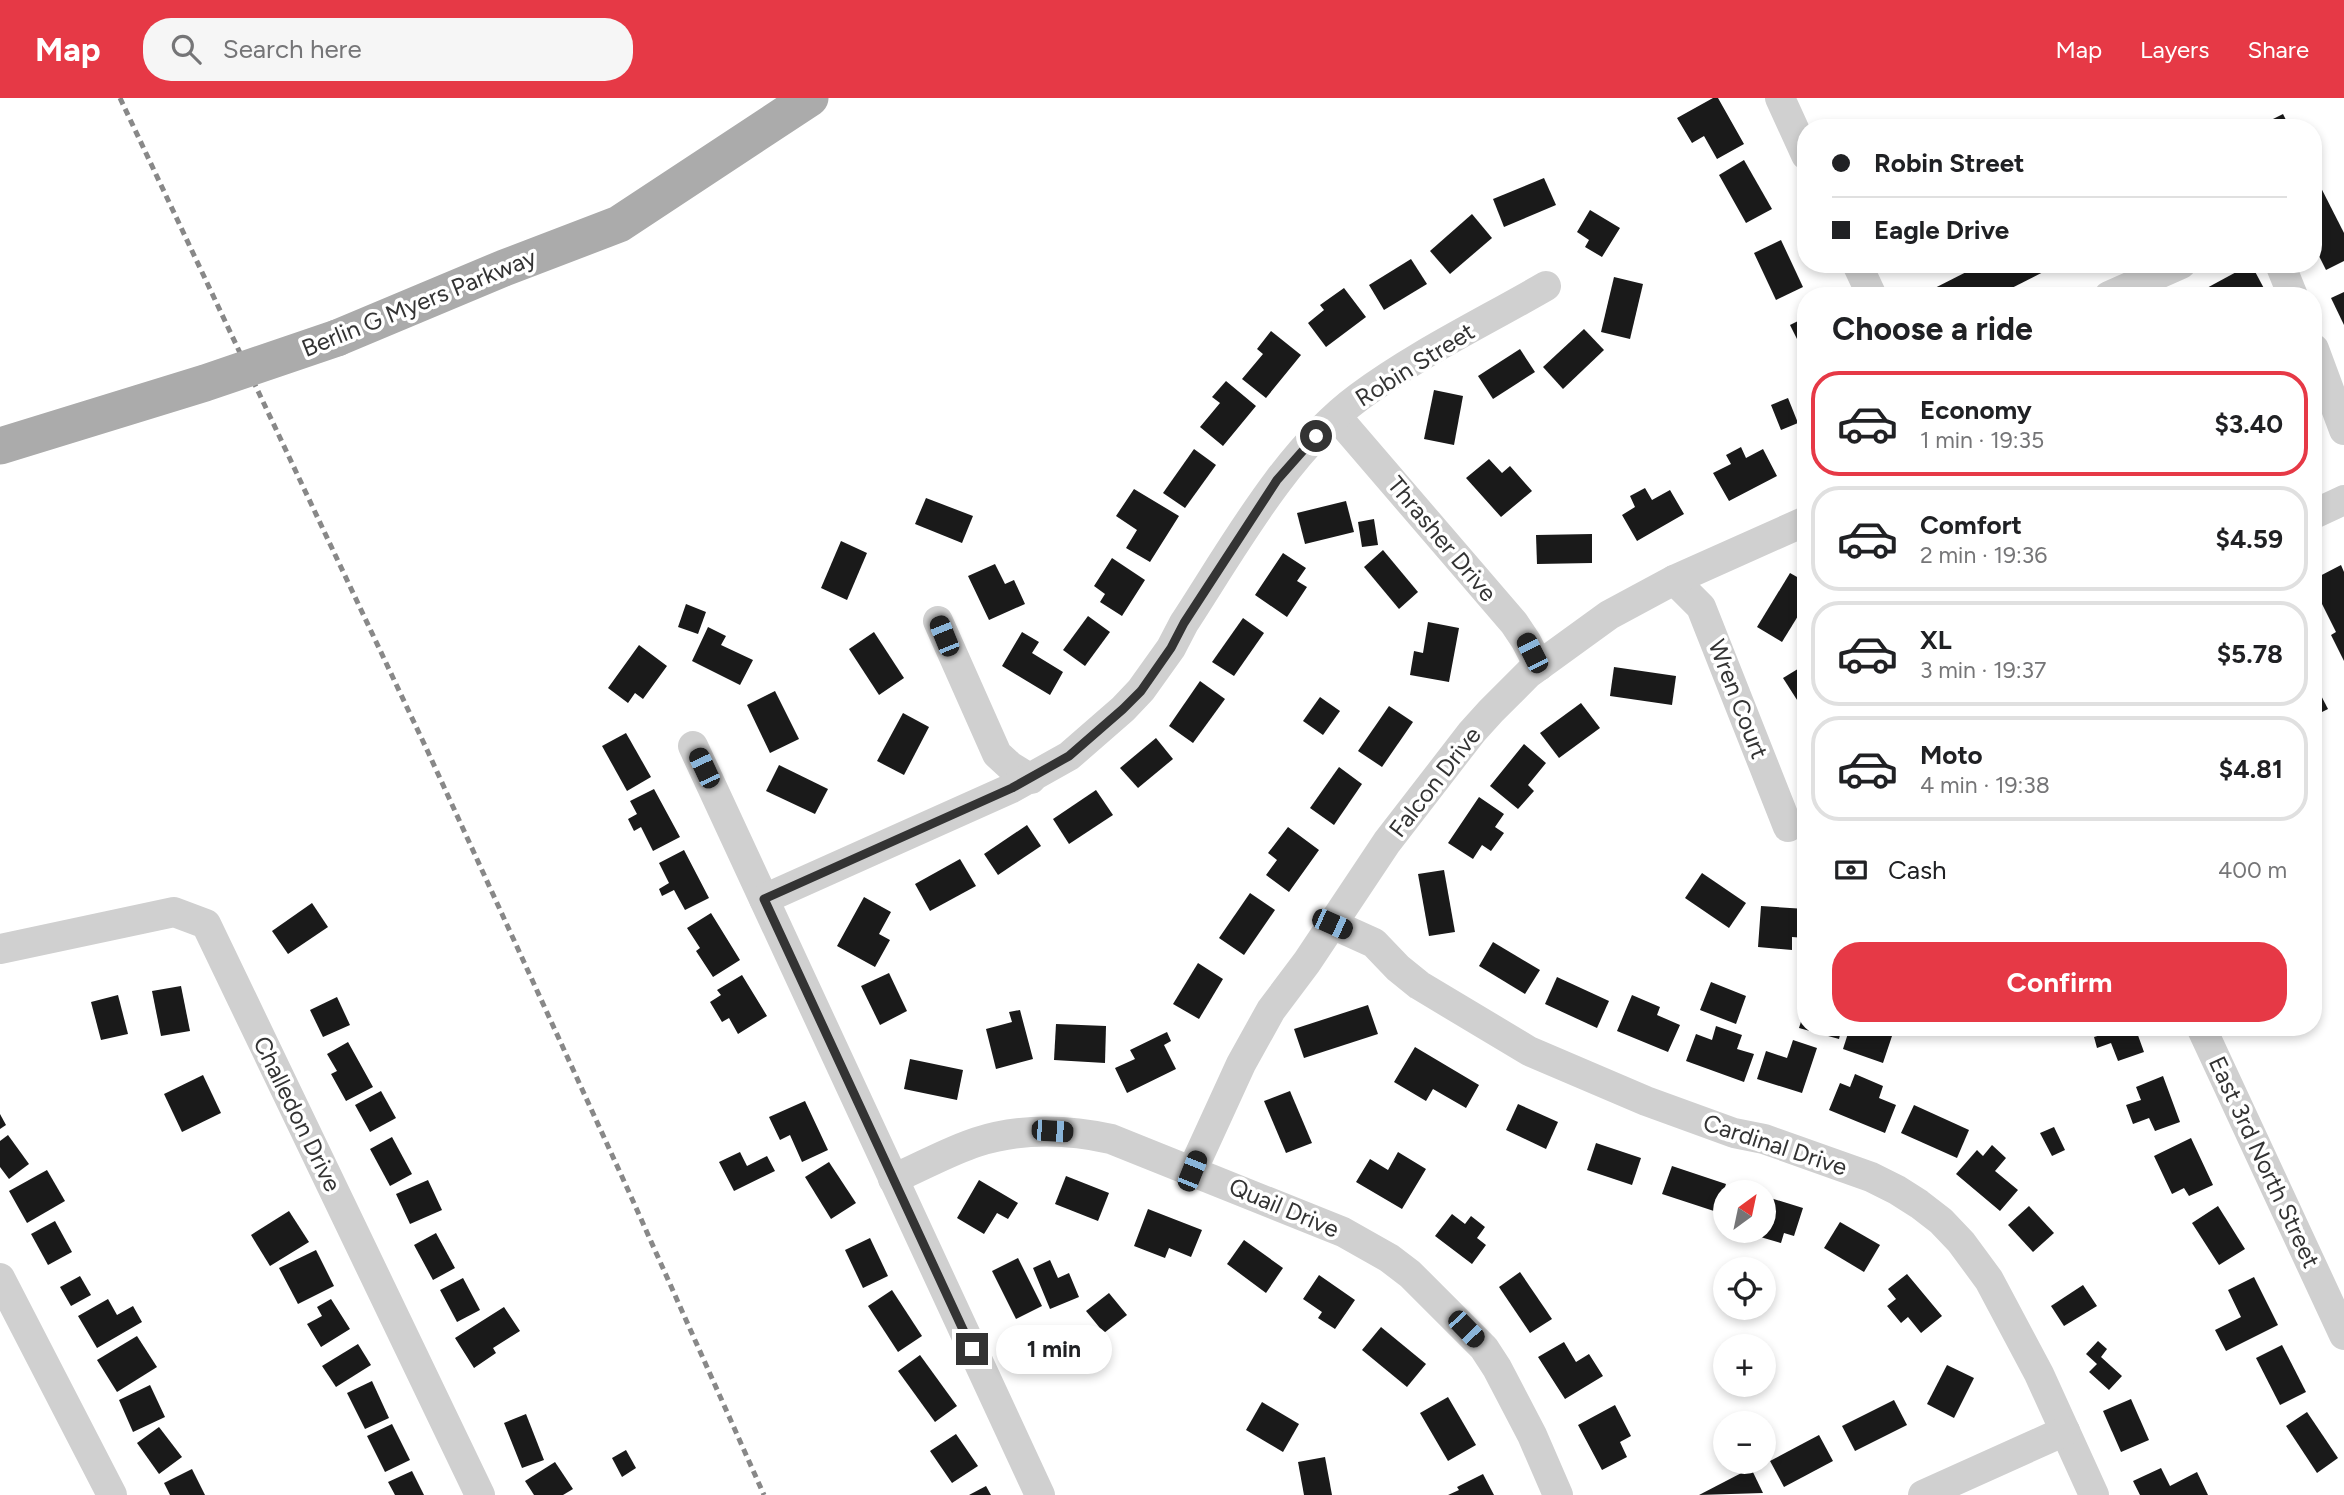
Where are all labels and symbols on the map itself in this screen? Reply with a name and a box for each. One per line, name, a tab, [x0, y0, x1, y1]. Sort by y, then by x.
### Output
street label: Berlin G Myers Parkway	[297, 242, 541, 363]
street label: Robin Street	[1350, 316, 1480, 413]
route start	[1300, 420, 1332, 452]
street label: Thrasher Drive	[1382, 470, 1503, 607]
car	[927, 613, 962, 659]
car	[1514, 630, 1551, 676]
street label: Wren Court	[1702, 635, 1774, 763]
street label: Falcon Drive	[1383, 721, 1487, 843]
car	[686, 745, 723, 791]
car	[1309, 906, 1356, 942]
street label: Challedon Drive	[247, 1031, 348, 1196]
street label: East 3rd North Street	[2203, 1051, 2326, 1272]
street label: Cardinal Drive	[1700, 1108, 1851, 1181]
car	[1031, 1119, 1074, 1143]
car	[1175, 1148, 1210, 1194]
street label: Quail Drive	[1225, 1171, 1344, 1244]
north arrow	[1713, 1180, 1776, 1242]
car	[1444, 1307, 1489, 1351]
callout: 1 min	[996, 1324, 1112, 1374]
route end	[956, 1333, 988, 1365]

